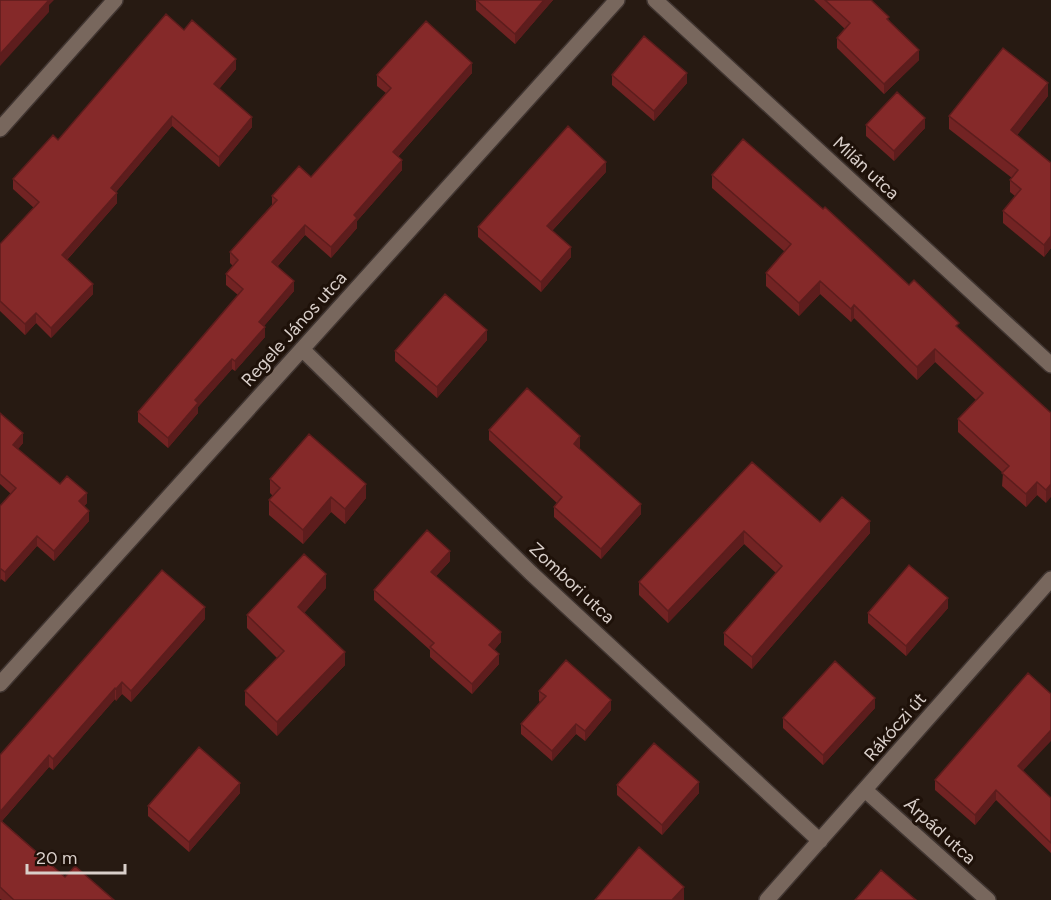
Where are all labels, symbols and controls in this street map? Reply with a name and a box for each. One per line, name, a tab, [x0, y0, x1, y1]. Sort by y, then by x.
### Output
street label: Milán utca	[828, 132, 904, 204]
street label: Regele János utca	[237, 267, 351, 391]
street label: Zombori utca	[525, 538, 619, 628]
street label: Rákóczi út	[859, 688, 931, 766]
street label: Árpád utca	[900, 793, 980, 869]
scale bar	[27, 837, 124, 875]
text: 20 m	[36, 847, 77, 869]

